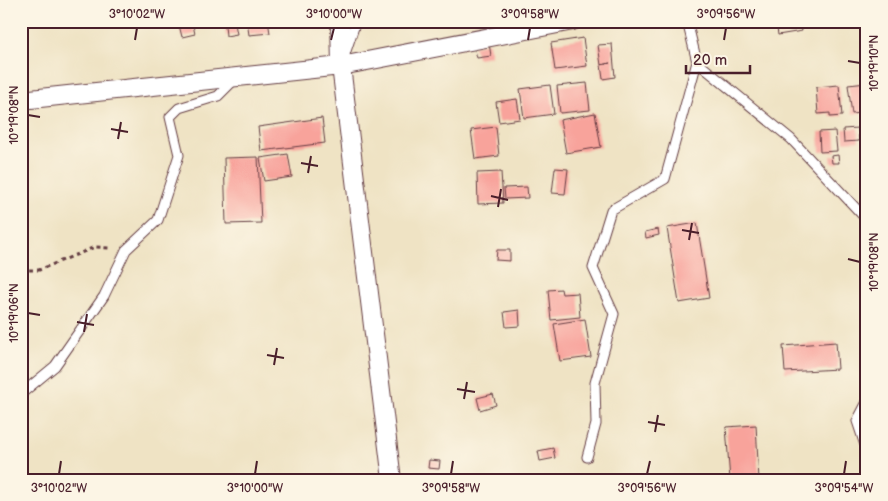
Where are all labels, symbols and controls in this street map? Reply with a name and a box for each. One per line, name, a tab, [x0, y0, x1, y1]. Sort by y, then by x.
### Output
text: 3°10'02"W	[109, 7, 165, 22]
text: 3°10'00"W	[306, 7, 362, 22]
text: 3°09'58"W	[501, 7, 559, 22]
text: 3°09'56"W	[697, 7, 756, 22]
text: 10°19'10"N	[867, 35, 882, 91]
scale bar	[686, 42, 749, 74]
text: 20 m	[693, 51, 727, 70]
text: 10°19'08"N	[7, 85, 22, 145]
text: 10°19'08"N	[867, 232, 882, 292]
text: 10°19'06"N	[7, 283, 22, 343]
text: 3°10'02"W	[31, 481, 87, 496]
text: 3°10'00"W	[227, 481, 283, 496]
text: 3°09'58"W	[422, 481, 480, 496]
text: 3°09'56"W	[618, 481, 677, 496]
text: 3°09'54"W	[815, 481, 874, 496]

